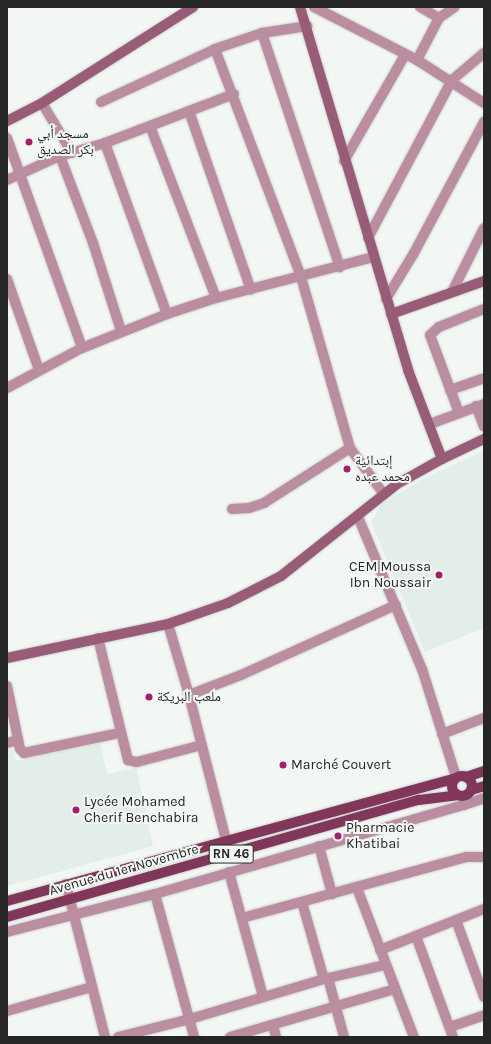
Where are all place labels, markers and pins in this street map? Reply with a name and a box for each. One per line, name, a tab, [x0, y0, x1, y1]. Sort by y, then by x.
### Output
place label: مسجد أبي بكر الصديق	[37, 126, 94, 158]
marker: مسجد أبي بكر الصديق	[24, 137, 34, 147]
place label: إبتدائية محمد عبده	[355, 453, 410, 486]
marker: إبتدائية محمد عبده	[342, 464, 352, 474]
place label: CEM Moussa Ibn Noussair	[349, 559, 431, 592]
marker: CEM Moussa Ibn Noussair	[434, 570, 444, 580]
place label: ملعب البريكة	[157, 689, 221, 705]
marker: ملعب البريكة	[144, 692, 154, 702]
place label: Marché Couvert	[291, 757, 391, 773]
marker: Marché Couvert	[278, 760, 288, 770]
place label: Lycée Mohamed Cherif Benchabira	[84, 794, 199, 826]
marker: Lycée Mohamed Cherif Benchabira	[71, 805, 81, 815]
place label: Pharmacie Khatibai	[346, 820, 414, 852]
marker: Pharmacie Khatibai	[333, 831, 343, 841]

